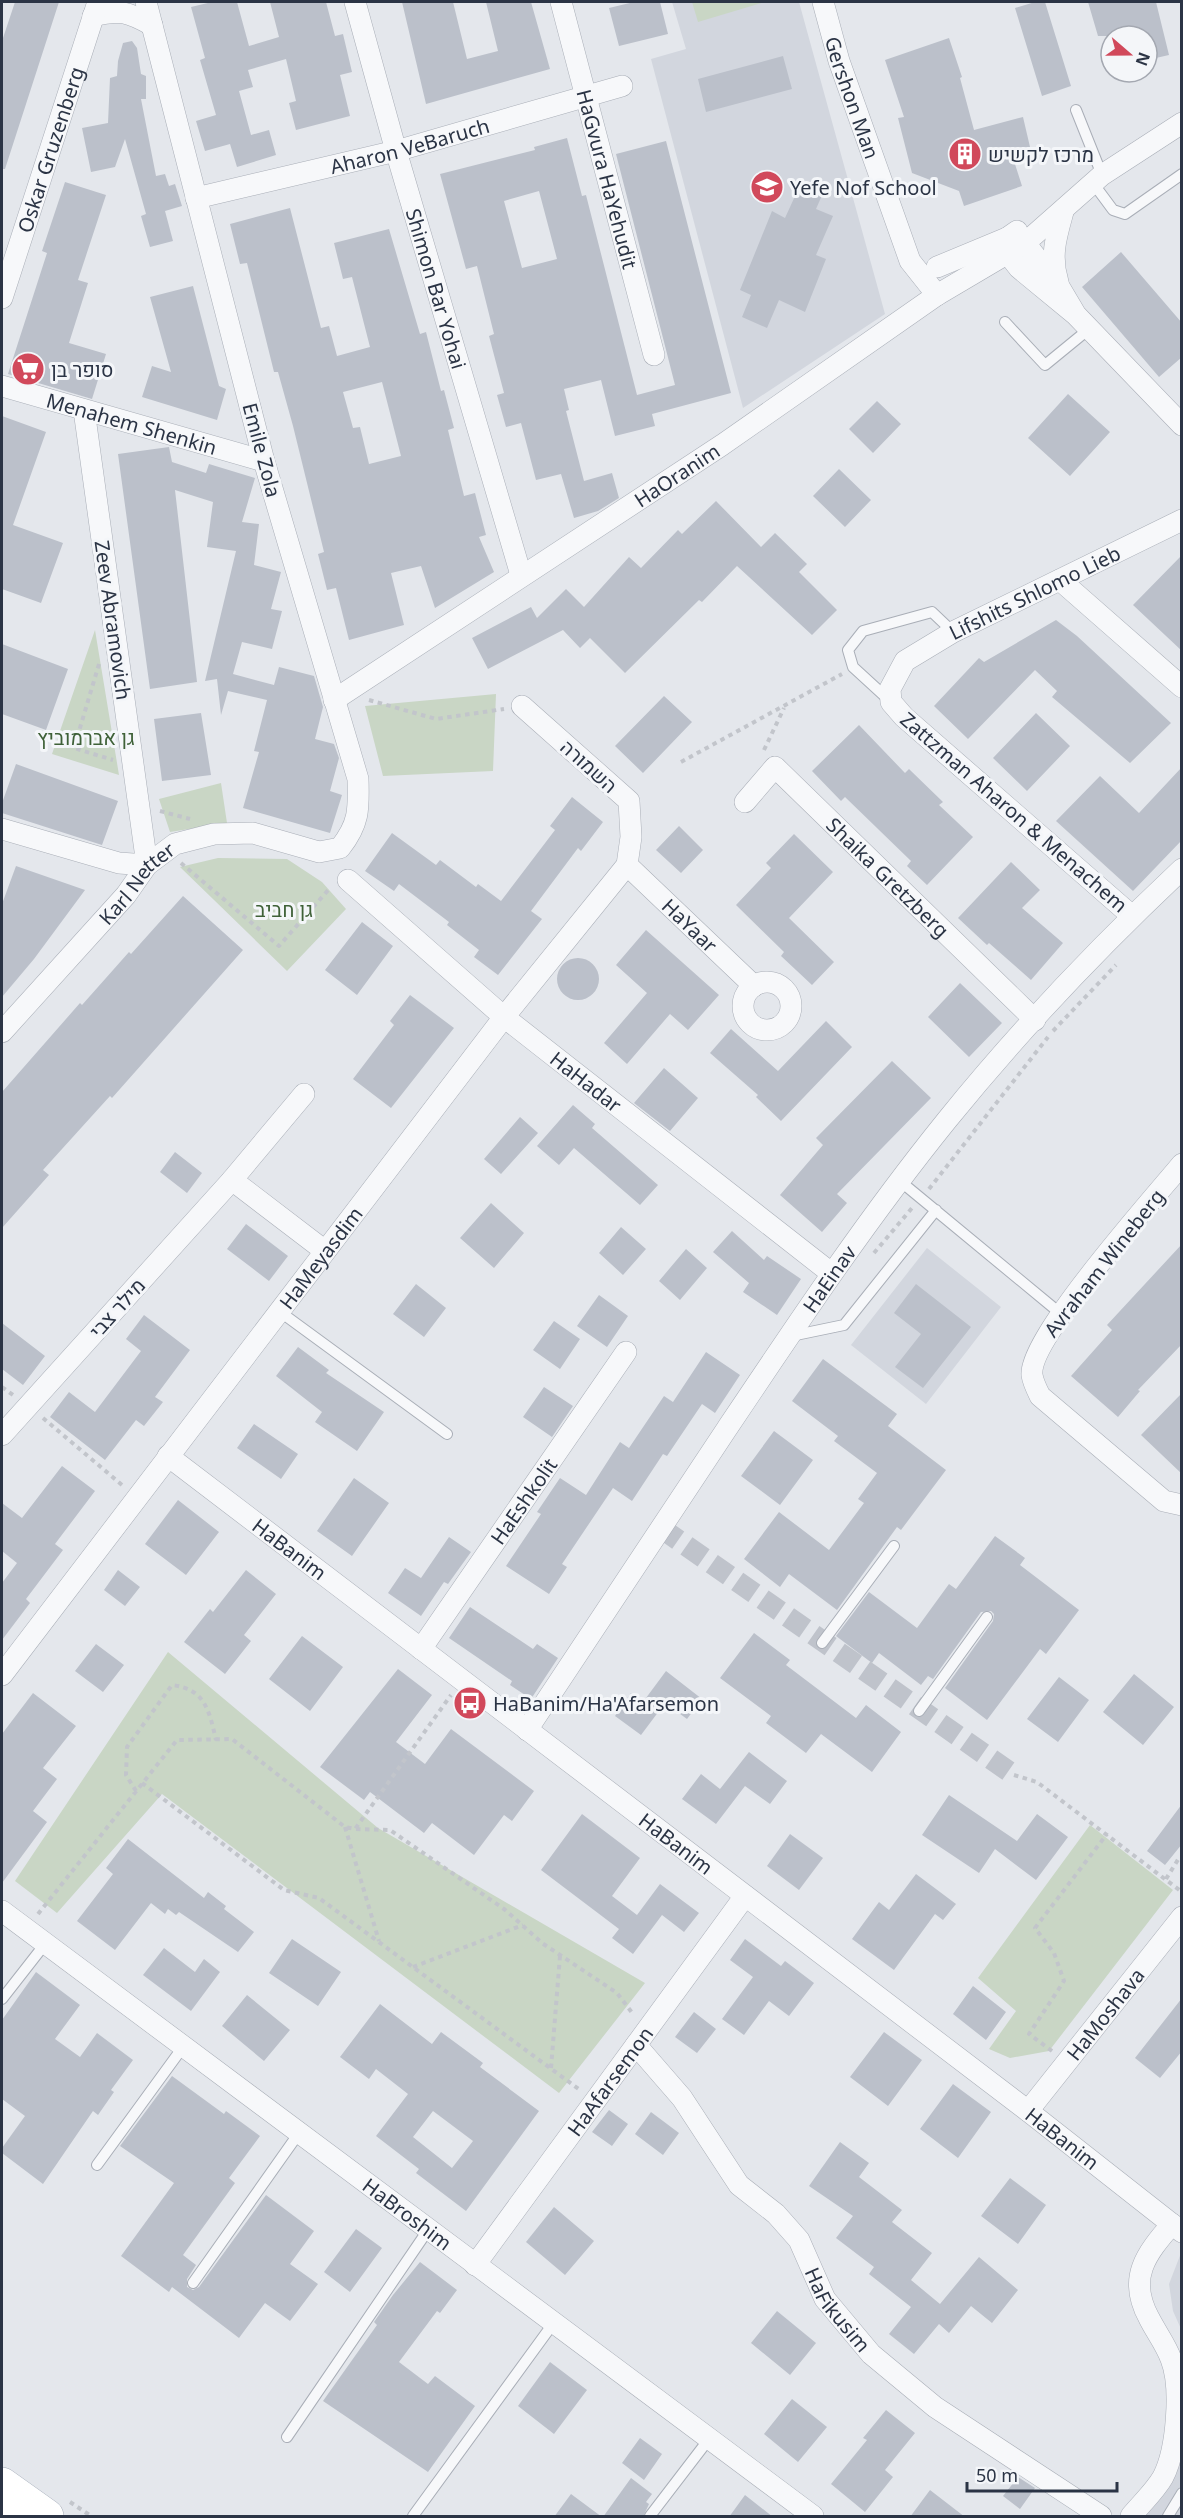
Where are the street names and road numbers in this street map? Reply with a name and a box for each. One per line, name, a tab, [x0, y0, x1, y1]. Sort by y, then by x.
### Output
street label: Gershon Man	[819, 33, 886, 162]
street label: Oskar Gruzenberg	[11, 63, 90, 236]
street label: HaGvura HaYehudit	[571, 86, 644, 272]
street label: Aharon VeBaruch	[327, 111, 492, 180]
street label: Shimon Bar Yohai	[400, 205, 473, 372]
street label: Menahem Shenkin	[44, 386, 220, 460]
street label: Emile Zola	[236, 400, 288, 500]
street label: HaOranim	[629, 437, 725, 513]
street label: Zeev Abramovich	[88, 538, 138, 702]
street label: Lifshits Shlomo Lieb	[944, 539, 1125, 646]
street label: Zattzman Aharon & Menachem	[895, 706, 1133, 918]
street label: השמורה	[555, 733, 623, 799]
street label: Shaika Gretzberg	[821, 811, 955, 943]
street label: Karl Netter	[92, 836, 180, 930]
street label: HaYaar	[656, 892, 724, 958]
street label: HaHadar	[545, 1045, 628, 1118]
street label: Avraham Wineberg	[1038, 1183, 1170, 1343]
street label: HaMeyasdim	[273, 1201, 368, 1314]
street label: HaEinav	[796, 1239, 862, 1318]
street label: מילר צבי	[83, 1272, 151, 1344]
street label: HaEshkolit	[484, 1452, 563, 1549]
street label: HaBanim	[247, 1512, 332, 1586]
street label: HaBanim	[634, 1806, 719, 1880]
street label: HaMoshava	[1060, 1962, 1150, 2066]
street label: HaAfarsemon	[561, 2021, 659, 2141]
street label: HaBanim	[1020, 2101, 1105, 2176]
street label: HaBroshim	[357, 2171, 458, 2256]
street label: HaFikusim	[799, 2263, 877, 2357]

